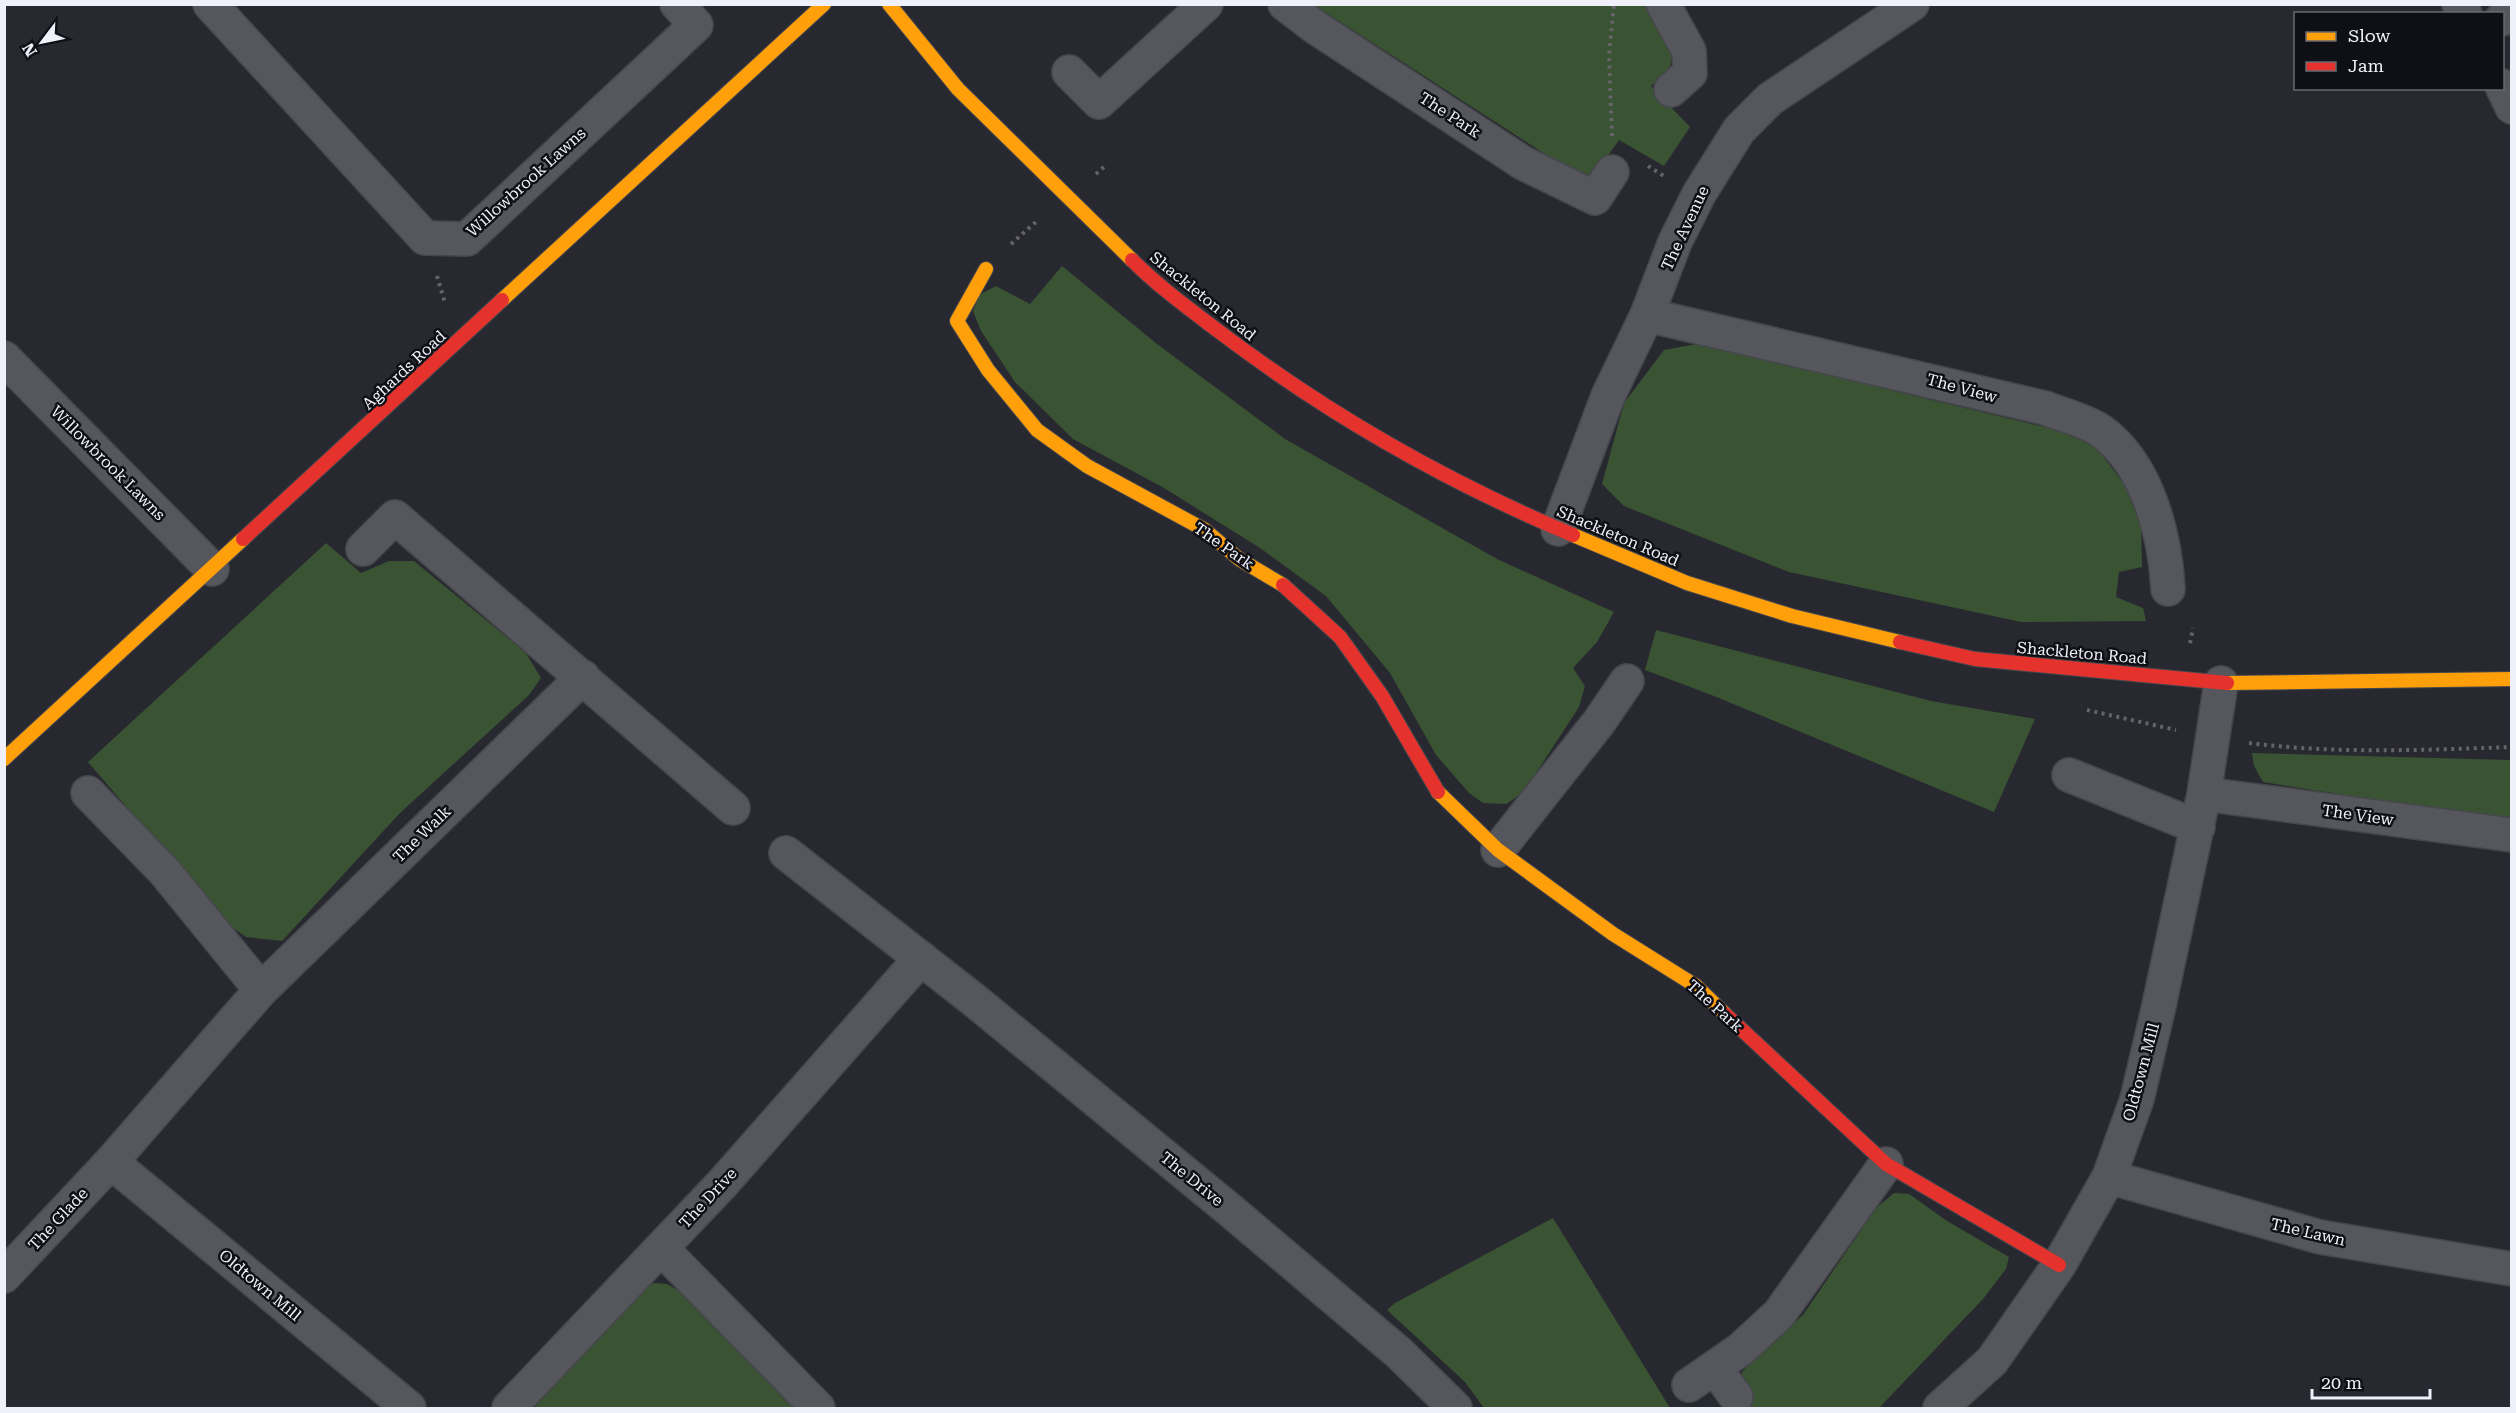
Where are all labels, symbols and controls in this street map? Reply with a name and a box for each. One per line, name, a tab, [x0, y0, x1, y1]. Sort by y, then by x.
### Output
north arrow	[12, 12, 72, 72]
legend	[2294, 12, 2504, 90]
text: Slow	[2348, 25, 2390, 46]
text: N	[18, 39, 41, 60]
text: Jam	[2348, 55, 2384, 76]
street label: The Park	[1416, 88, 1484, 142]
street label: Willowbrook Lawns	[462, 123, 590, 241]
street label: The Avenue	[1657, 182, 1713, 273]
street label: Shackleton Road	[1146, 248, 1260, 344]
street label: Aghards Road	[358, 327, 450, 413]
street label: The View	[1925, 370, 2000, 407]
street label: Willowbrook Lawns	[47, 402, 169, 524]
street label: Shackleton Road	[1554, 502, 1682, 570]
street label: The Park	[1190, 518, 1258, 574]
street label: Shackleton Road	[2016, 638, 2148, 668]
street label: The View	[2321, 801, 2396, 830]
street label: The Walk	[389, 802, 455, 866]
street label: The Park	[1683, 976, 1747, 1036]
street label: Oldtown Mill	[2119, 1021, 2163, 1123]
street label: The Drive	[1157, 1148, 1228, 1210]
street label: The Drive	[675, 1164, 741, 1232]
street label: The Glade	[24, 1184, 92, 1254]
street label: The Lawn	[2269, 1214, 2347, 1250]
street label: Oldtown Mill	[215, 1245, 305, 1325]
scale bar	[2312, 1362, 2430, 1400]
text: 20 m	[2321, 1372, 2362, 1393]

